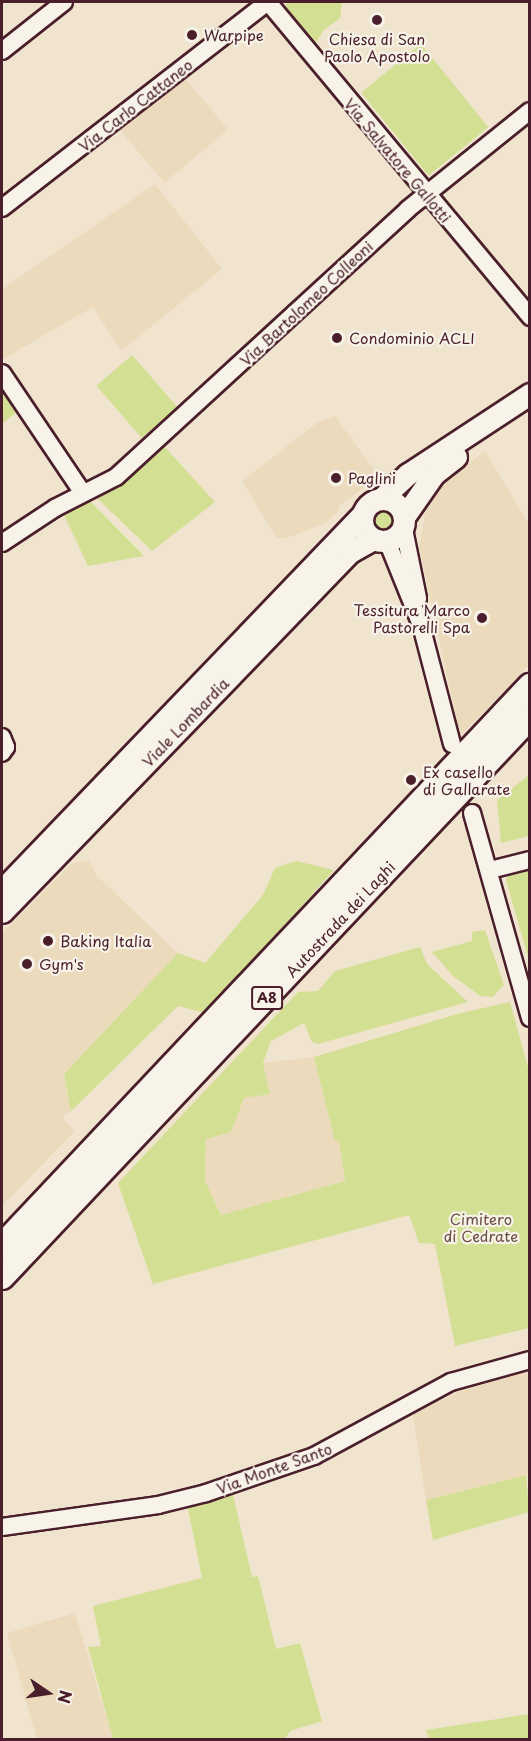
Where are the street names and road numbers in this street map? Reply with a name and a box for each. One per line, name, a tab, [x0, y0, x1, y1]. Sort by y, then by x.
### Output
street label: Via Carlo Cattaneo	[74, 55, 196, 155]
street label: Via Salvatore Gallotti	[340, 94, 456, 226]
street label: Via Bartolomeo Colleoni	[236, 237, 376, 369]
street label: Viale Lombardia	[138, 674, 232, 770]
street label: Autostrada dei Laghi	[281, 857, 399, 981]
road number: A8	[250, 987, 284, 1009]
street label: Via Monte Santo	[214, 1439, 334, 1497]

